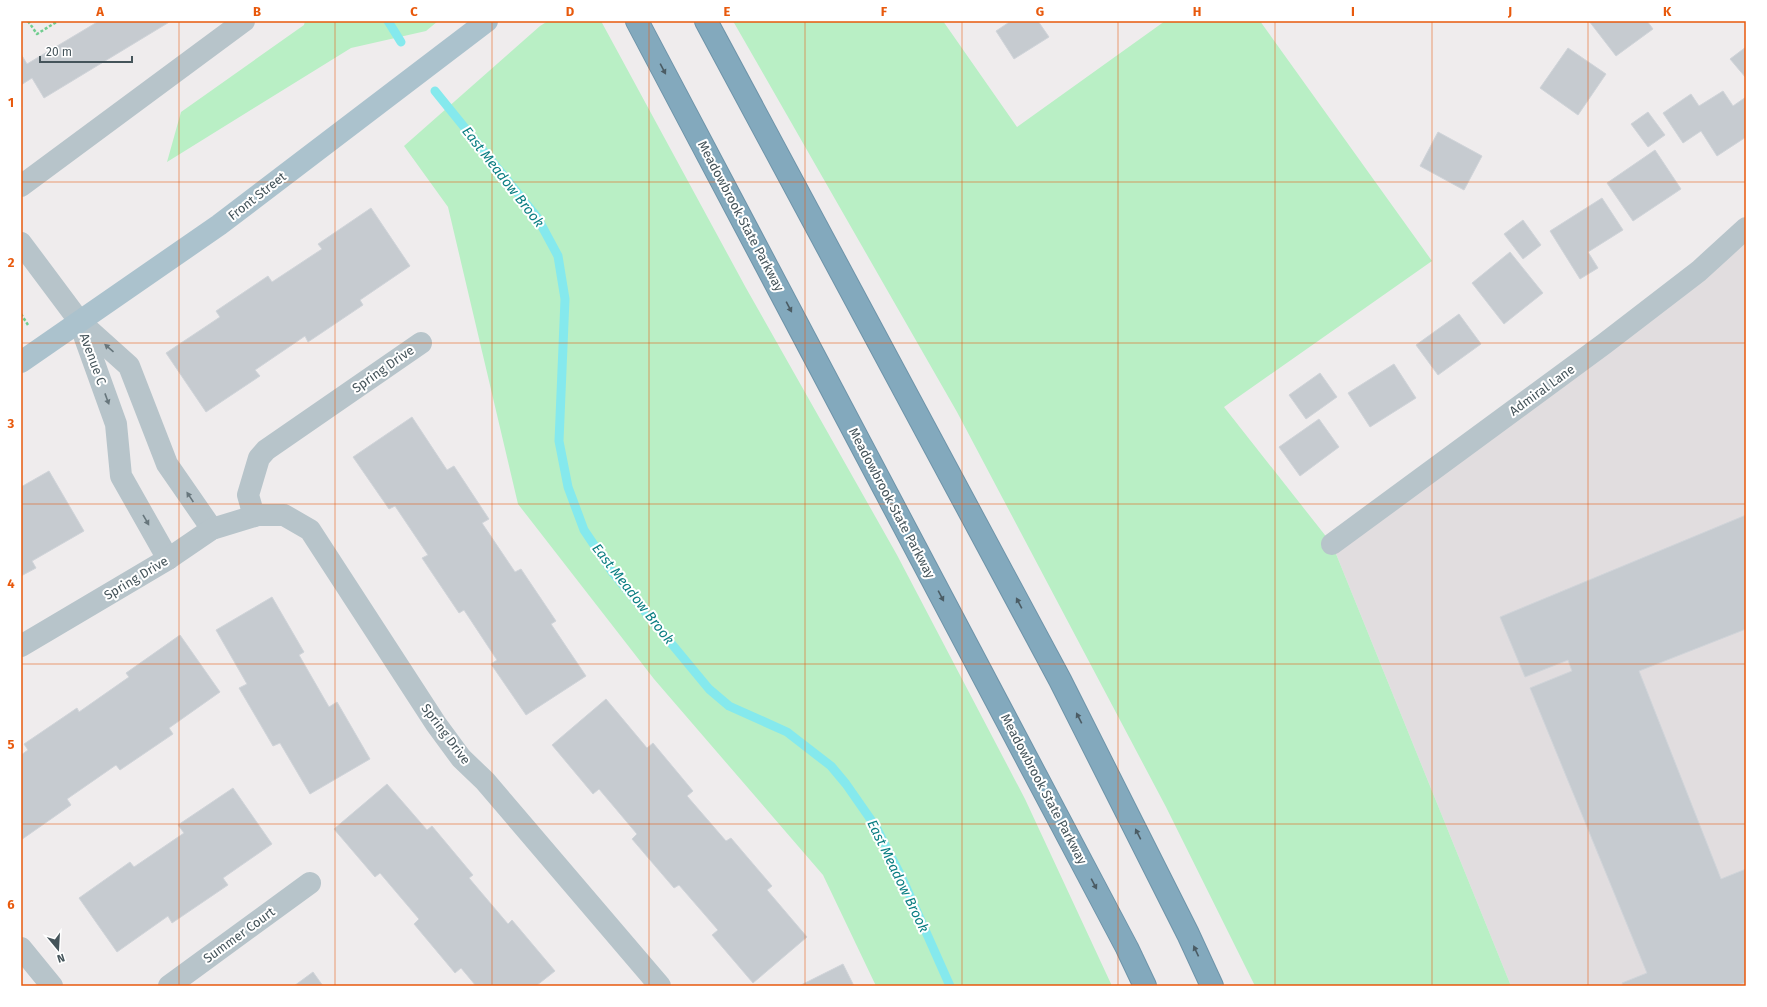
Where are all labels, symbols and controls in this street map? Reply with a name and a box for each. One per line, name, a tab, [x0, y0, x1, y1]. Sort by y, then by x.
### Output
text: A	[95, 4, 104, 19]
text: B	[253, 4, 261, 19]
text: C	[410, 4, 418, 19]
text: D	[566, 4, 575, 19]
text: E	[724, 4, 731, 19]
text: F	[881, 4, 888, 19]
text: G	[1036, 4, 1044, 19]
text: H	[1193, 4, 1201, 19]
text: I	[1351, 4, 1355, 19]
text: J	[1507, 4, 1512, 19]
text: K	[1663, 4, 1672, 19]
scale bar	[40, 38, 132, 64]
text: 20 m	[46, 45, 72, 59]
one-way arrow	[660, 63, 666, 75]
text: 1	[8, 95, 14, 110]
water label: East Meadow Brook	[458, 123, 548, 231]
street label: Meadowbrook State Parkway	[695, 138, 787, 294]
street label: Front Street	[225, 169, 289, 223]
text: 2	[8, 255, 15, 270]
one-way arrow	[786, 302, 792, 313]
street label: Avenue C	[77, 331, 110, 388]
street label: Spring Drive	[349, 342, 417, 396]
one-way arrow	[104, 344, 115, 353]
street label: Admiral Lane	[1506, 361, 1578, 419]
one-way arrow	[105, 393, 111, 405]
text: 3	[7, 416, 15, 431]
street label: Meadowbrook State Parkway	[846, 425, 938, 581]
one-way arrow	[186, 492, 194, 502]
one-way arrow	[143, 514, 149, 526]
water label: East Meadow Brook	[588, 540, 678, 648]
street label: Spring Drive	[101, 553, 171, 603]
text: 4	[7, 576, 15, 591]
one-way arrow	[938, 590, 945, 601]
one-way arrow	[1015, 597, 1022, 609]
street label: Spring Drive	[418, 701, 474, 767]
street label: Meadowbrook State Parkway	[998, 711, 1090, 867]
one-way arrow	[1076, 713, 1082, 724]
text: 5	[8, 737, 15, 752]
water label: East Meadow Brook	[863, 817, 933, 935]
one-way arrow	[1135, 829, 1141, 840]
one-way arrow	[1090, 878, 1097, 890]
text: 6	[7, 897, 15, 912]
street label: Summer Court	[200, 904, 278, 966]
north arrow	[38, 929, 78, 969]
one-way arrow	[1193, 945, 1199, 956]
text: N	[55, 951, 66, 965]

